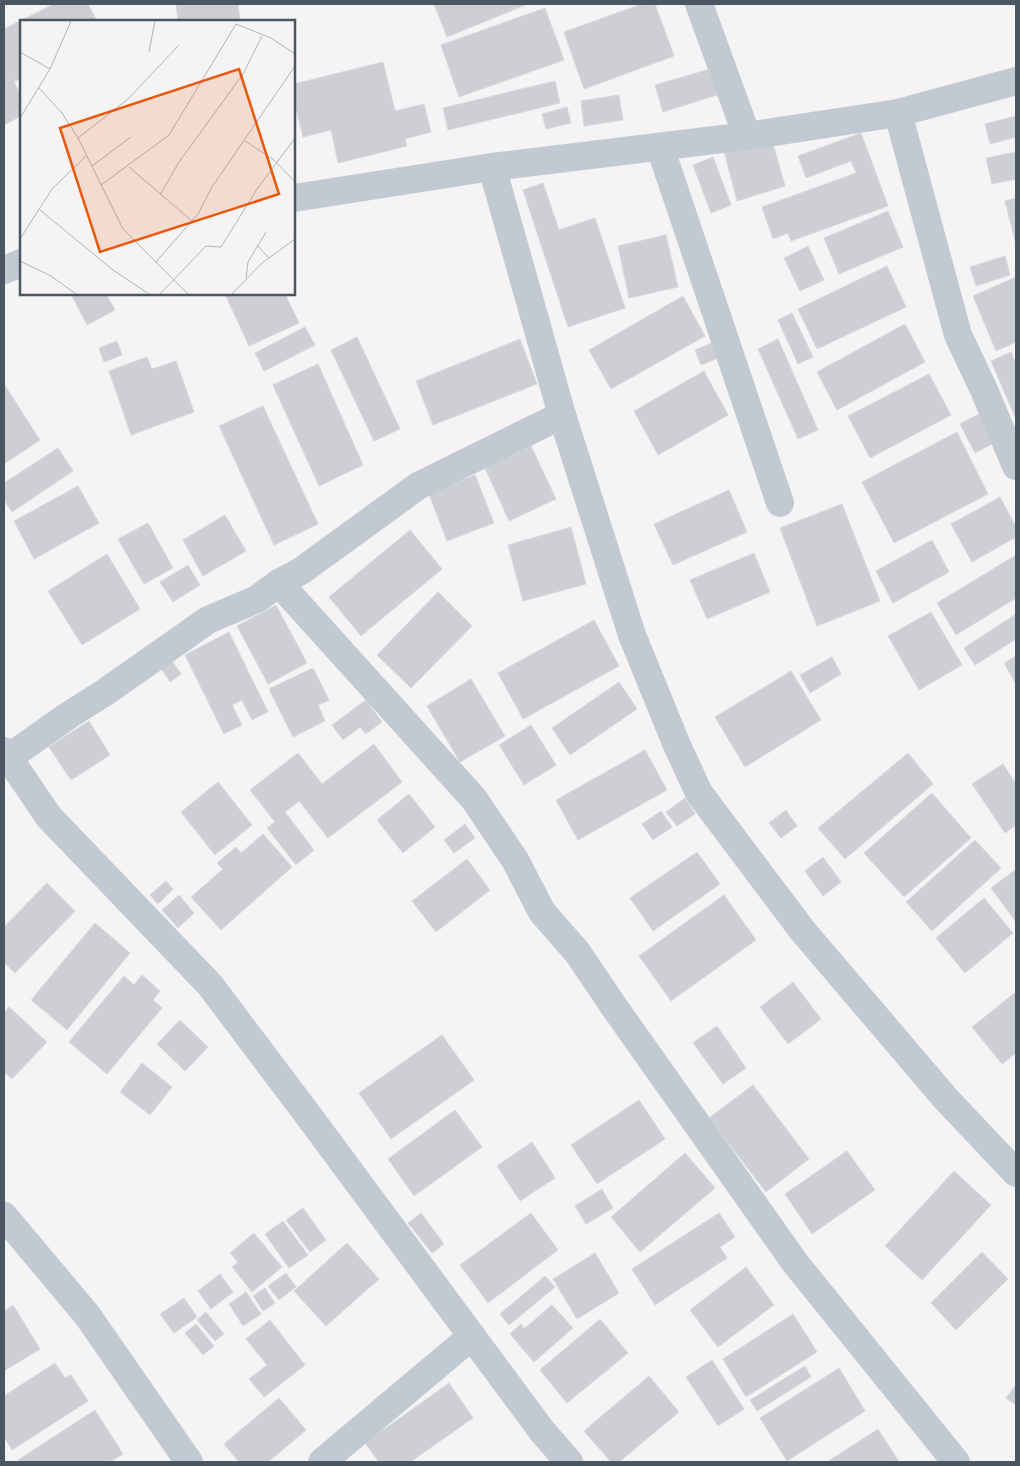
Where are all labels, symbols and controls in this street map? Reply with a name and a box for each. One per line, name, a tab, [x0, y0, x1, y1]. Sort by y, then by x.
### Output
inset map	[20, 20, 295, 295]

